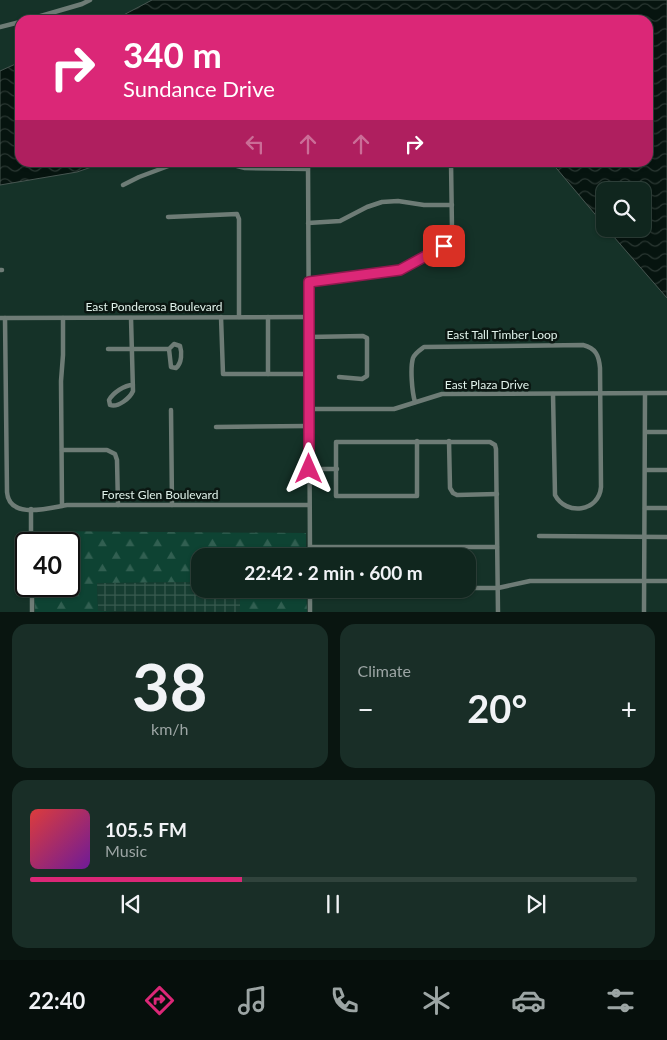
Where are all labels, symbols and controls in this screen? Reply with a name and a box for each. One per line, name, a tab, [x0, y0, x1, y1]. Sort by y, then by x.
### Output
text: 340 m	[123, 33, 222, 75]
icon: right	[40, 35, 105, 100]
text: Sundance Drive	[123, 75, 275, 102]
icon: left	[241, 130, 269, 158]
icon: ahead	[294, 130, 322, 158]
icon: ahead	[347, 130, 375, 158]
icon: right	[400, 130, 428, 158]
map controls	[596, 182, 651, 237]
button: search	[596, 182, 651, 237]
pin	[423, 225, 465, 267]
icon: arrive	[430, 232, 458, 260]
street label: East Ponderosa Boulevard	[85, 299, 223, 314]
street label: East Tall Timber Loop	[446, 327, 558, 342]
street label: East Plaza Drive	[445, 377, 529, 392]
position arrow	[282, 442, 334, 494]
street label: Forest Glen Boulevard	[102, 487, 218, 502]
speed limit sign: 40	[15, 532, 80, 597]
text: 22:42 · 2 min · 600 m	[244, 561, 423, 584]
text: 38	[132, 647, 207, 725]
text: Climate	[358, 661, 411, 680]
text: 20°	[467, 685, 527, 731]
text: −	[358, 692, 374, 726]
text: +	[621, 692, 637, 726]
text: km/h	[151, 719, 188, 738]
text: 105.5 FM	[105, 818, 187, 841]
text: Music	[105, 841, 147, 860]
icon: previous	[117, 890, 145, 918]
icon: pause	[319, 890, 347, 918]
icon: next	[522, 890, 550, 918]
icon: directions	[142, 983, 177, 1018]
icon: music	[235, 983, 270, 1018]
icon: phone	[327, 983, 362, 1018]
icon: climate	[419, 983, 454, 1018]
icon: car	[511, 983, 546, 1018]
icon: filters	[603, 983, 638, 1018]
text: 22:40	[29, 987, 85, 1014]

